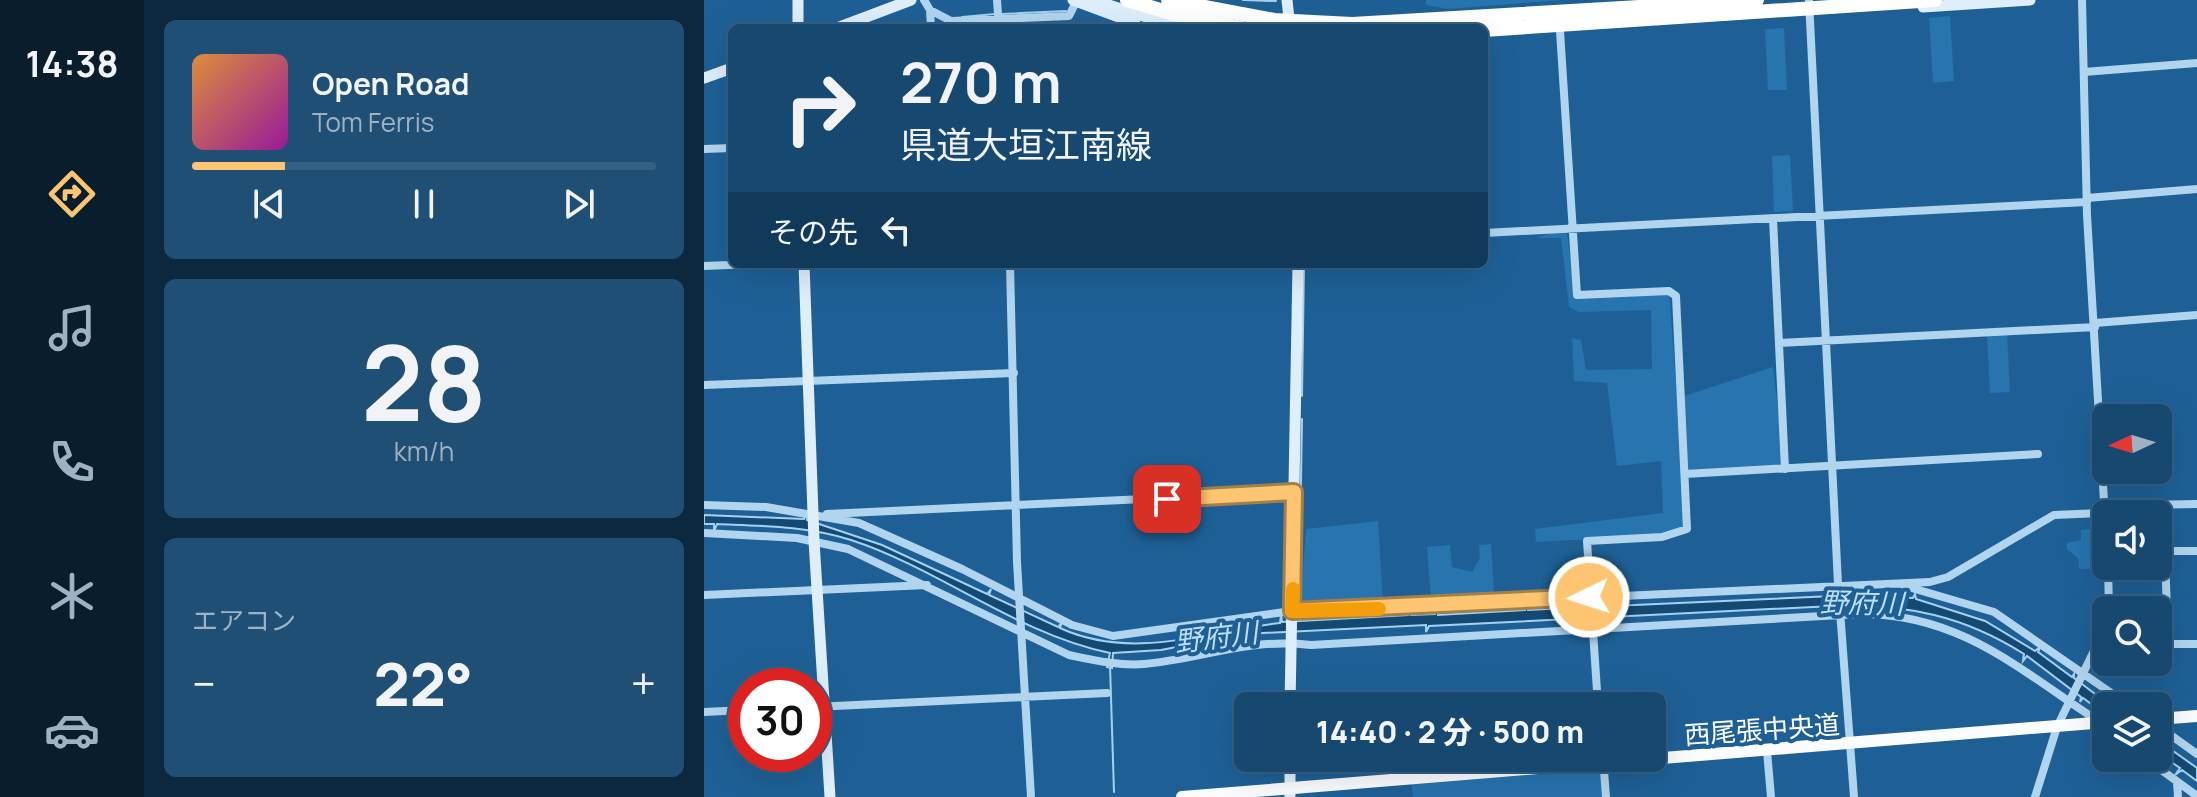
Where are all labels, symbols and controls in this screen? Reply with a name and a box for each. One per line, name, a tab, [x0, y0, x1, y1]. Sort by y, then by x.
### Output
text: 14:38	[26, 39, 119, 88]
text: 270 m	[900, 43, 1062, 120]
icon: right	[768, 56, 872, 160]
text: Open Road	[312, 63, 469, 104]
text: Tom Ferris	[312, 104, 434, 140]
text: 県道大垣江南線	[900, 120, 1152, 169]
icon: directions	[44, 166, 100, 222]
icon: previous	[247, 182, 291, 226]
icon: pause	[402, 182, 446, 226]
icon: next	[557, 182, 601, 226]
icon: left	[874, 208, 918, 252]
text: その先	[768, 211, 858, 252]
icon: music	[44, 300, 100, 356]
text: 28	[361, 310, 487, 452]
north arrow	[2092, 404, 2172, 484]
map controls	[2092, 404, 2172, 772]
text: km/h	[394, 433, 454, 469]
icon: phone	[44, 434, 100, 490]
pin	[1133, 465, 1201, 533]
icon: arrive	[1145, 477, 1189, 521]
button: sound	[2092, 500, 2172, 580]
position arrow	[1547, 555, 1631, 639]
icon: climate	[44, 568, 100, 624]
water label: 野府川	[1820, 582, 1907, 622]
button: search	[2092, 596, 2172, 676]
text: エアコン	[192, 602, 296, 638]
water label: 野府川	[1172, 612, 1263, 660]
text: 22°	[373, 642, 473, 724]
text: −	[192, 653, 216, 713]
text: +	[631, 653, 656, 713]
speed limit sign: 30	[728, 668, 832, 772]
button: layers	[2092, 692, 2172, 772]
icon: car	[44, 702, 100, 758]
street label: 西尾張中央道	[1683, 706, 1841, 752]
text: 14:40 · 2 分 · 500 m	[1316, 711, 1584, 752]

